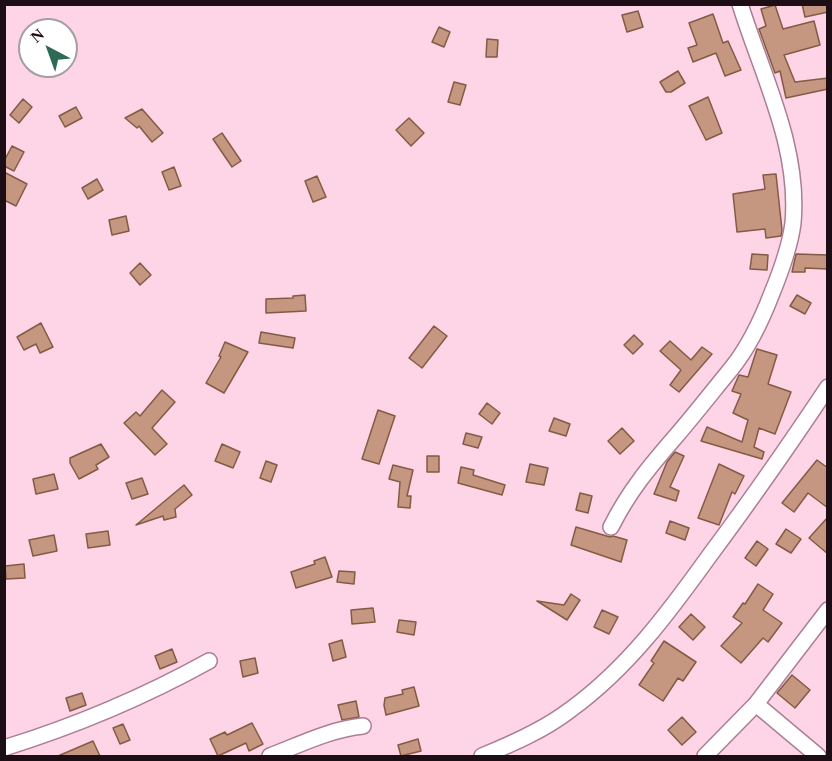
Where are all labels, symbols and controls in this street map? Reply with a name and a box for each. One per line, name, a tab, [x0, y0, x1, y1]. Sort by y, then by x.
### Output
north arrow	[18, 18, 78, 78]
text: N	[27, 25, 47, 46]

